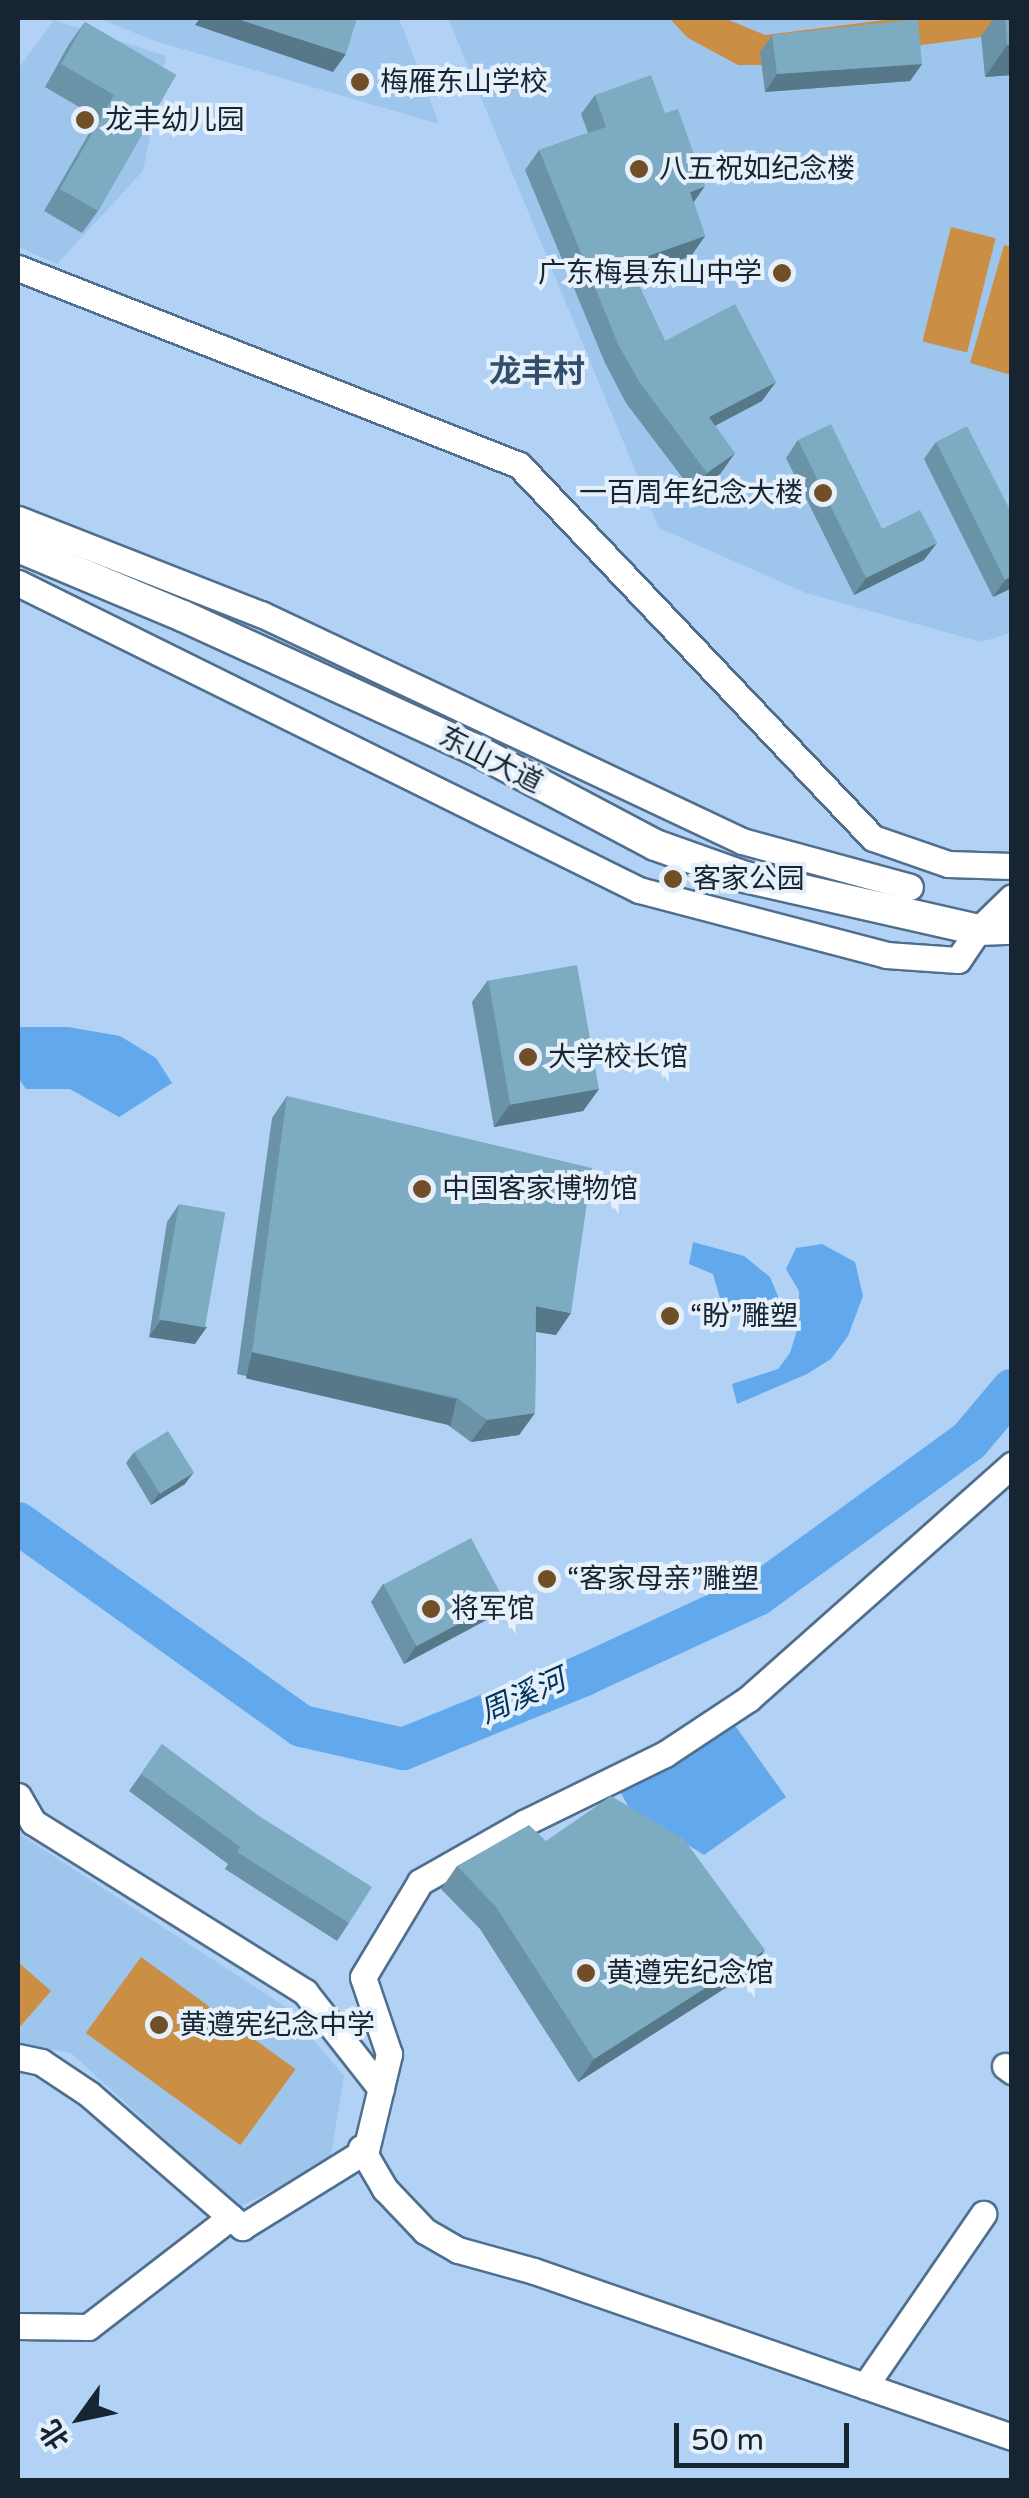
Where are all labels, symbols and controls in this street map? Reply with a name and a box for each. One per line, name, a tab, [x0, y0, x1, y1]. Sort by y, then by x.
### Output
place label: 梅雁东山学校	[380, 65, 548, 99]
marker: 梅雁东山学校	[349, 71, 371, 93]
place label: 龙丰幼儿园	[105, 103, 245, 137]
marker: 龙丰幼儿园	[74, 109, 96, 131]
place label: 八五祝如纪念楼	[659, 152, 855, 186]
marker: 八五祝如纪念楼	[628, 158, 650, 180]
place label: 广东梅县东山中学	[538, 256, 762, 290]
marker: 广东梅县东山中学	[771, 262, 793, 284]
district label: 龙丰村	[489, 353, 585, 391]
place label: 一百周年纪念大楼	[579, 476, 803, 510]
marker: 一百周年纪念大楼	[812, 482, 834, 504]
street label: 东山大道	[433, 720, 549, 800]
place label: 客家公园	[693, 862, 805, 896]
marker: 客家公园	[662, 868, 684, 890]
place label: 大学校长馆	[548, 1040, 688, 1074]
marker: 大学校长馆	[517, 1046, 539, 1068]
place label: 中国客家博物馆	[442, 1172, 638, 1206]
marker: 中国客家博物馆	[411, 1178, 433, 1200]
place label: “盼”雕塑	[690, 1299, 798, 1333]
marker: “盼”雕塑	[659, 1305, 681, 1327]
place label: “客家母亲”雕塑	[567, 1562, 759, 1596]
marker: “客家母亲”雕塑	[536, 1568, 558, 1590]
place label: 将军馆	[451, 1592, 535, 1626]
marker: 将军馆	[420, 1598, 442, 1620]
water label: 周溪河	[475, 1662, 571, 1732]
place label: 黄遵宪纪念馆	[606, 1956, 774, 1990]
marker: 黄遵宪纪念馆	[575, 1962, 597, 1984]
place label: 黄遵宪纪念中学	[179, 2008, 375, 2042]
marker: 黄遵宪纪念中学	[148, 2014, 170, 2036]
north arrow	[30, 2368, 130, 2468]
scale bar	[679, 2403, 854, 2465]
text: 北	[33, 2413, 77, 2455]
text: 50 m	[691, 2422, 764, 2459]

